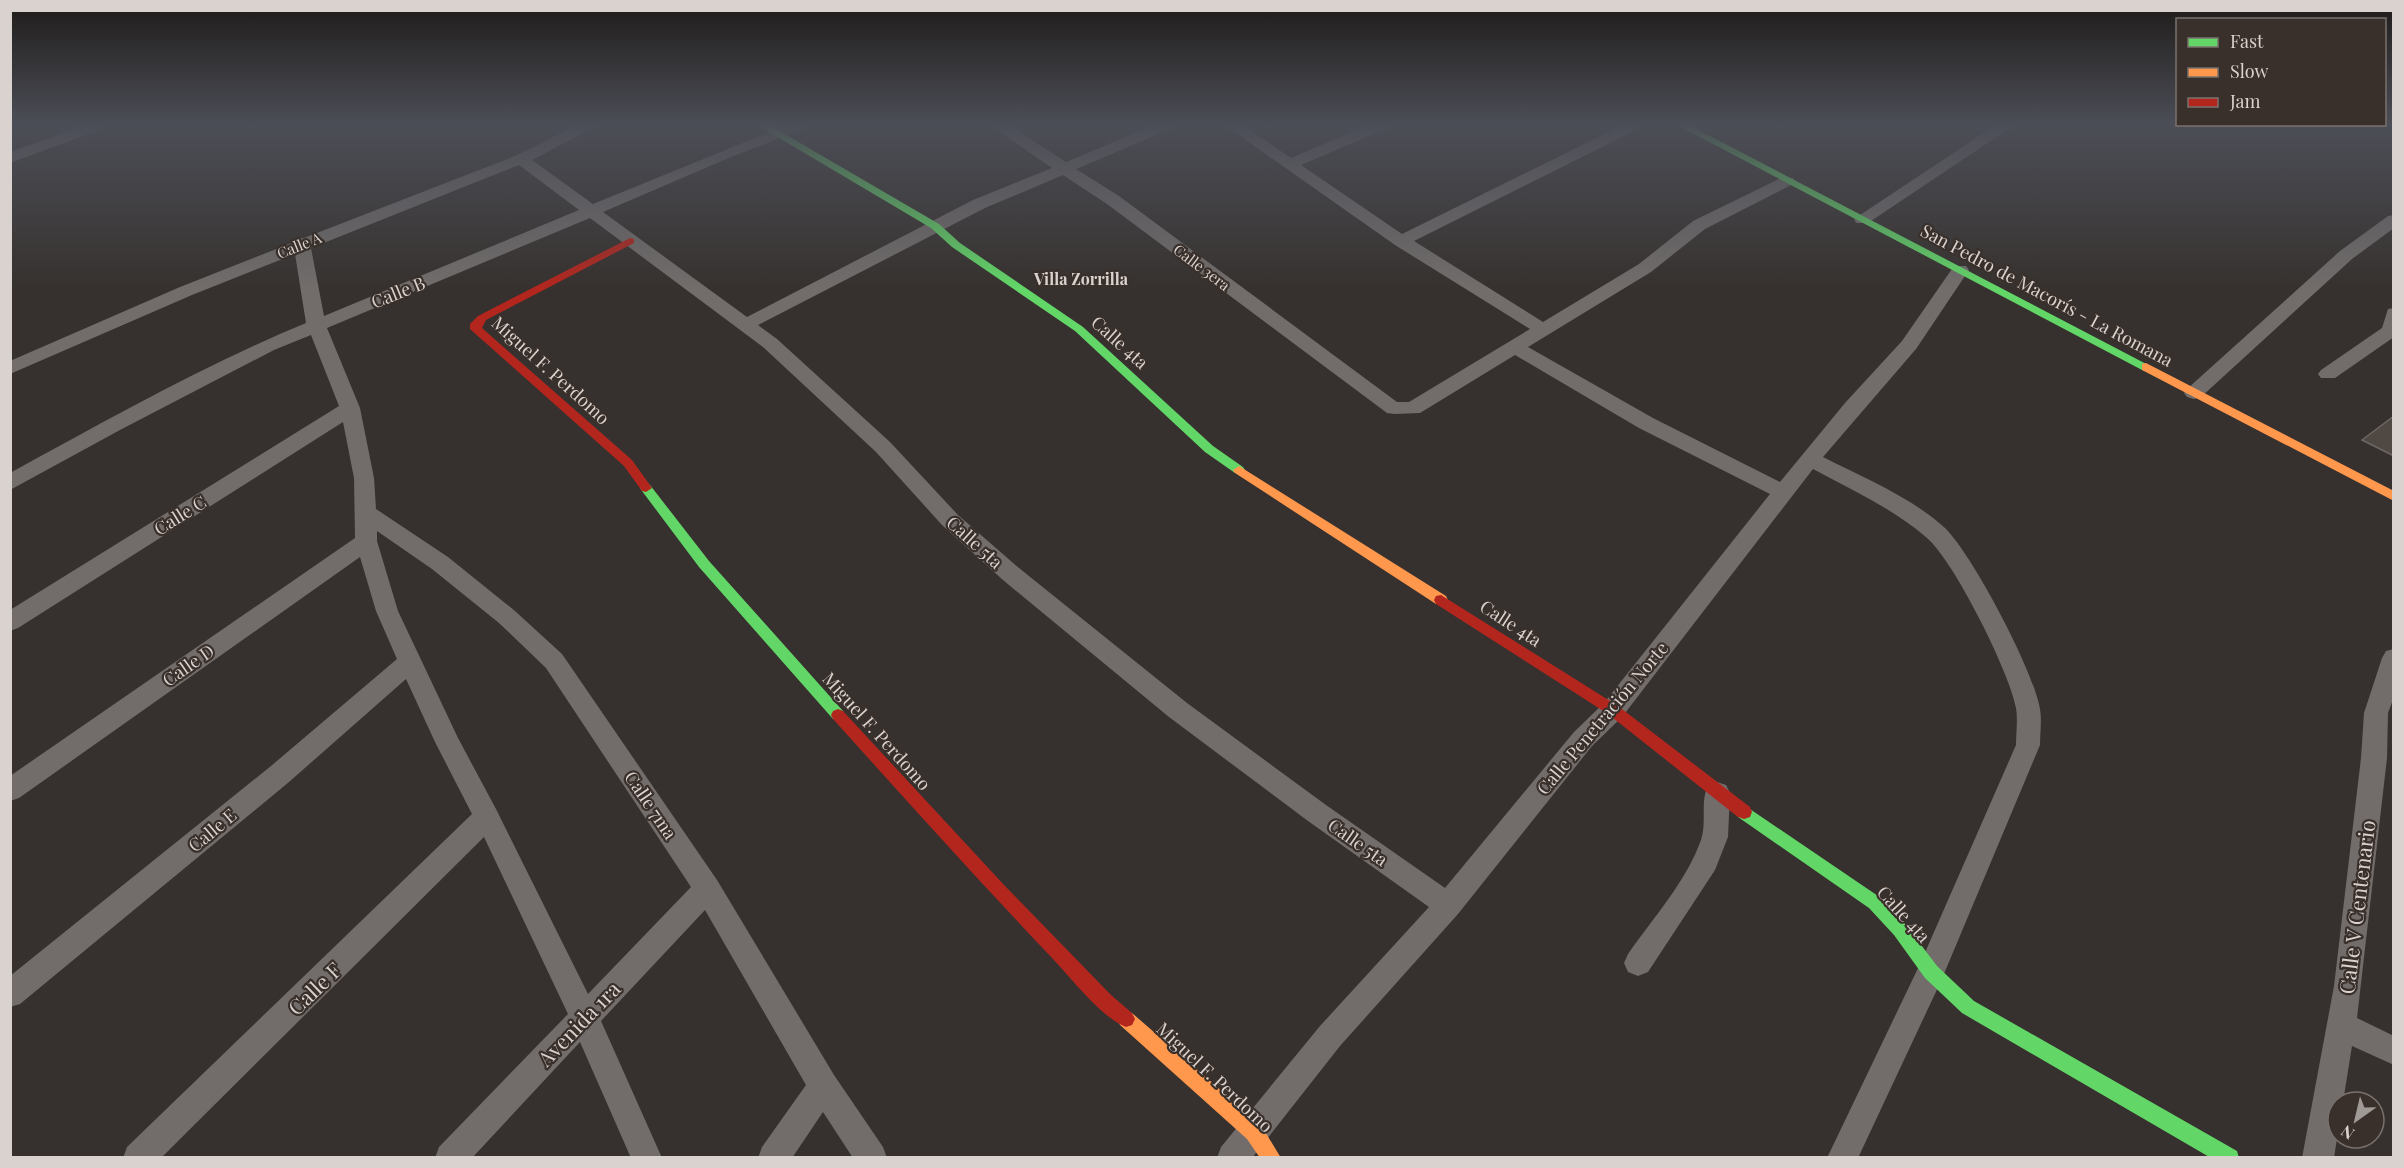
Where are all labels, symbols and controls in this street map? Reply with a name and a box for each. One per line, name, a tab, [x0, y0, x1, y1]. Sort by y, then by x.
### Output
legend	[2176, 18, 2386, 126]
text: Fast	[2230, 29, 2264, 53]
text: Slow	[2230, 59, 2268, 83]
text: Jam	[2229, 89, 2260, 113]
street label: San Pedro de Macorís - La Romana	[1917, 218, 2177, 372]
street label: Calle A	[274, 227, 325, 263]
street label: Calle 3era	[1170, 239, 1235, 295]
district label: Villa Zorrilla	[1033, 268, 1129, 289]
street label: Calle B	[367, 270, 429, 314]
street label: Calle 4ta	[1086, 310, 1154, 374]
street label: Miguel F. Perdomo	[487, 311, 615, 430]
street label: Calle C	[149, 490, 211, 540]
street label: Calle 5ta	[942, 510, 1008, 574]
street label: Calle 4ta	[1476, 594, 1546, 652]
street label: Calle Penetración Norte	[1531, 637, 1673, 799]
street label: Calle D	[157, 639, 219, 691]
street label: Miguel F. Perdomo	[818, 667, 937, 795]
street label: Calle 7ma	[619, 766, 683, 844]
street label: Calle E	[183, 803, 241, 857]
street label: Calle 5ta	[1323, 813, 1393, 871]
street label: Calle V Centenario	[2331, 818, 2381, 996]
street label: Calle 4ta	[1872, 880, 1936, 948]
street label: Calle F	[281, 955, 347, 1020]
street label: Avenida 1ra	[530, 974, 626, 1072]
street label: Miguel F. Perdomo	[1152, 1017, 1279, 1137]
north arrow	[2326, 1090, 2386, 1150]
text: N	[2336, 1121, 2358, 1145]

